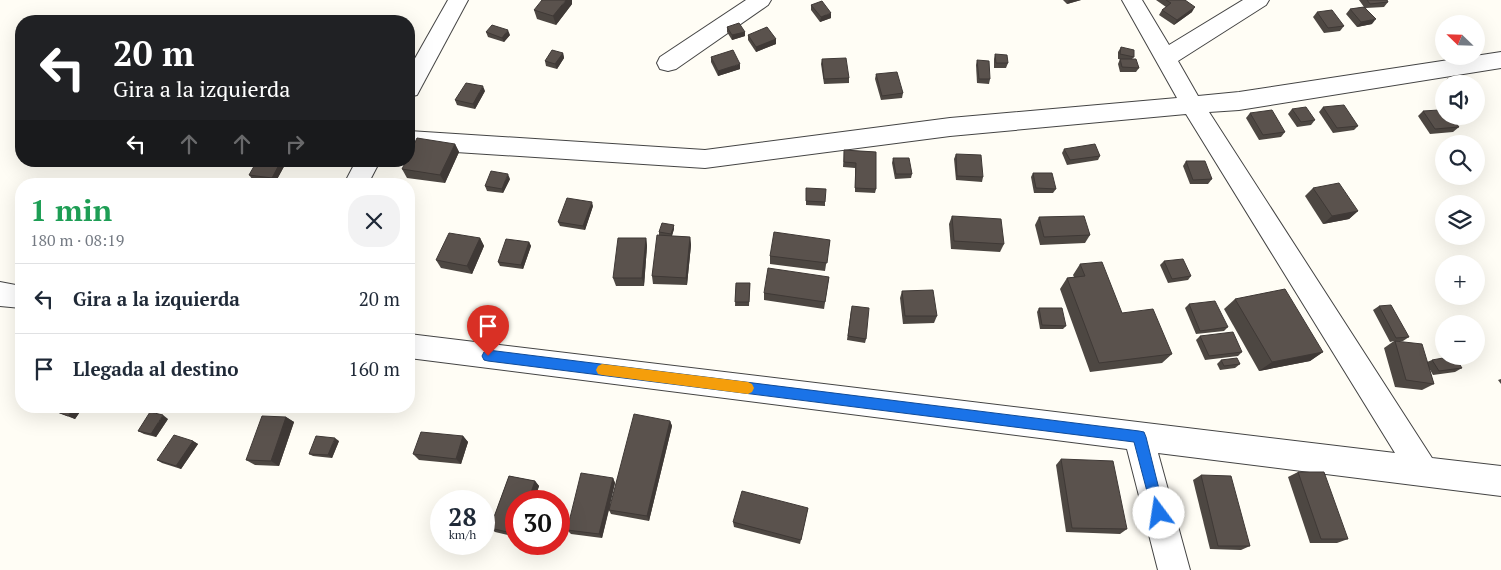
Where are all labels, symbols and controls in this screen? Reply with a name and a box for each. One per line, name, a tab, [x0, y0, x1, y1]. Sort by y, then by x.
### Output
north arrow	[1435, 15, 1485, 65]
map controls	[1435, 15, 1485, 365]
text: 20 m	[113, 30, 194, 76]
icon: left	[30, 35, 95, 100]
text: Gira a la izquierda	[113, 74, 290, 103]
button: sound	[1435, 75, 1485, 125]
icon: left	[122, 130, 150, 158]
icon: ahead	[175, 130, 203, 158]
icon: ahead	[228, 130, 256, 158]
icon: right	[281, 130, 309, 158]
button: search	[1435, 135, 1485, 185]
text: 1 min	[30, 190, 112, 230]
button: close	[348, 195, 400, 247]
button: layers	[1435, 195, 1485, 245]
text: 180 m · 08:19	[30, 229, 124, 251]
button: +	[1435, 255, 1485, 305]
icon: left	[30, 285, 58, 313]
text: Gira a la izquierda	[73, 286, 240, 311]
text: 20 m	[359, 286, 400, 311]
pin	[467, 305, 509, 356]
icon: arrive	[474, 312, 502, 340]
button: −	[1435, 315, 1485, 365]
icon: arrive	[30, 355, 58, 383]
text: Llegada al destino	[73, 356, 239, 381]
text: 160 m	[349, 356, 400, 381]
position arrow	[1132, 486, 1184, 538]
speed limit sign: 30	[505, 490, 570, 555]
text: 28	[448, 500, 477, 533]
text: km/h	[449, 527, 476, 542]

